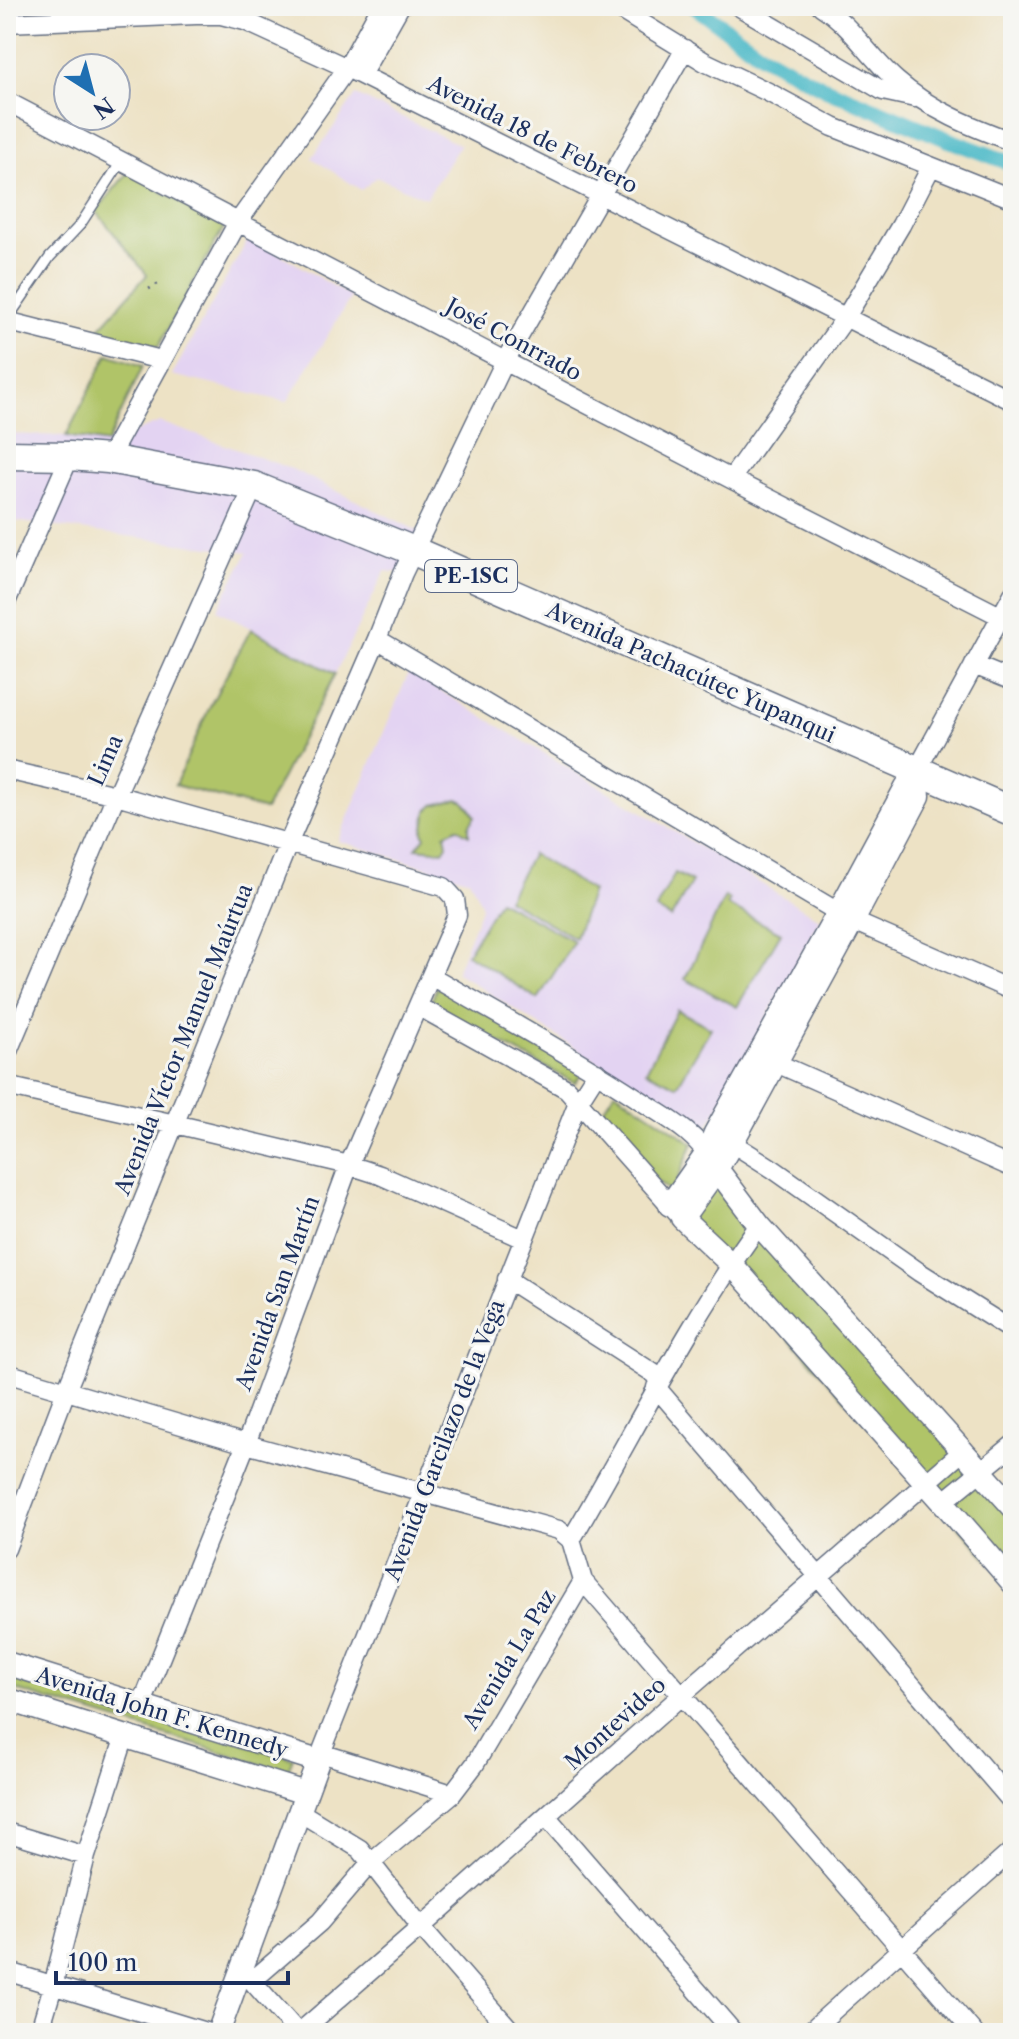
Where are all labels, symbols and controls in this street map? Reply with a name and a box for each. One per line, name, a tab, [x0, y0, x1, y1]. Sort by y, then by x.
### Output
north arrow	[52, 52, 132, 132]
street label: Avenida 18 de Febrero	[422, 69, 642, 199]
text: N	[88, 91, 119, 124]
street label: José Conrrado	[439, 291, 586, 387]
road number: PE-1SC	[425, 560, 517, 592]
street label: Avenida Pachacútec Yupanqui	[541, 596, 840, 749]
street label: Lima	[82, 730, 129, 790]
street label: Avenida Víctor Manuel Maúrtua	[108, 879, 259, 1200]
street label: Avenida San Martín	[229, 1192, 325, 1395]
street label: Avenida Garcilazo de la Vega	[378, 1295, 511, 1585]
street label: Avenida La Paz	[457, 1584, 562, 1735]
street label: Avenida John F. Kennedy	[31, 1661, 292, 1764]
street label: Montevideo	[559, 1671, 671, 1776]
scale bar	[56, 1935, 288, 1985]
text: 100 m	[68, 1948, 137, 1977]

